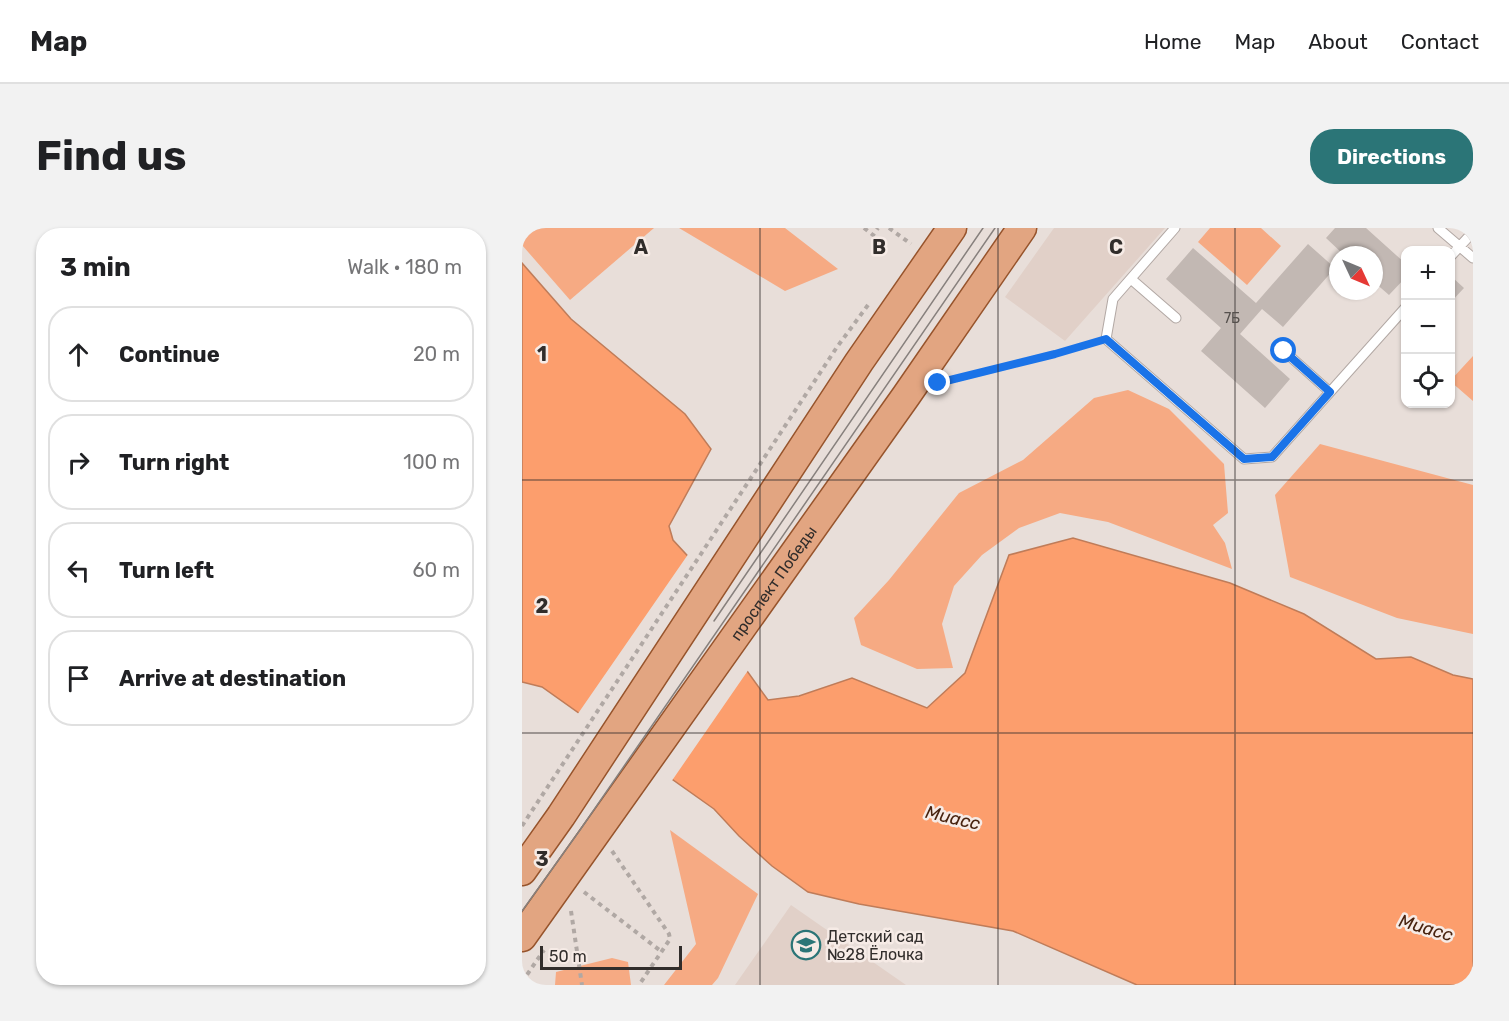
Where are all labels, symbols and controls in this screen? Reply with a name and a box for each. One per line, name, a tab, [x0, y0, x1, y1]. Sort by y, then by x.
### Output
text: Map	[30, 25, 87, 58]
text: Home	[1144, 29, 1201, 54]
text: Map	[1234, 29, 1275, 54]
text: About	[1308, 29, 1368, 54]
text: Contact	[1401, 29, 1479, 54]
button: Directions	[1310, 129, 1473, 184]
text: Find us	[36, 131, 187, 181]
text: A	[634, 235, 649, 259]
text: B	[872, 235, 886, 259]
text: C	[1109, 235, 1123, 259]
north arrow	[1329, 246, 1383, 300]
map controls	[1401, 246, 1455, 408]
button: +	[1401, 246, 1455, 300]
text: 3 min	[60, 252, 131, 283]
text: Walk · 180 m	[347, 255, 462, 279]
button: −	[1401, 300, 1455, 354]
house number: 7Б	[1224, 310, 1240, 327]
route start	[1270, 337, 1296, 363]
icon: ahead	[62, 338, 95, 371]
text: Continue	[119, 341, 220, 368]
text: 20 m	[413, 342, 460, 366]
text: 1	[537, 342, 547, 366]
button: locate	[1401, 354, 1455, 408]
route end	[924, 369, 950, 395]
icon: right	[62, 446, 95, 479]
text: Turn right	[119, 449, 229, 476]
text: 100 m	[403, 450, 460, 474]
street label: проспект Победы	[726, 522, 820, 644]
icon: left	[62, 554, 95, 587]
text: Turn left	[119, 557, 214, 584]
text: 60 m	[413, 558, 460, 582]
text: 2	[536, 594, 549, 618]
icon: arrive	[62, 662, 95, 695]
text: Arrive at destination	[119, 665, 346, 692]
water label: Миасс	[923, 801, 983, 835]
text: 3	[535, 847, 549, 871]
water label: Миасс	[1396, 910, 1456, 946]
place label: Детский сад №28 Ёлочка	[827, 927, 924, 964]
school or university icon: Детский сад №28 Ёлочка	[790, 929, 822, 961]
scale bar	[540, 943, 682, 970]
text: 50 m	[549, 947, 587, 966]

